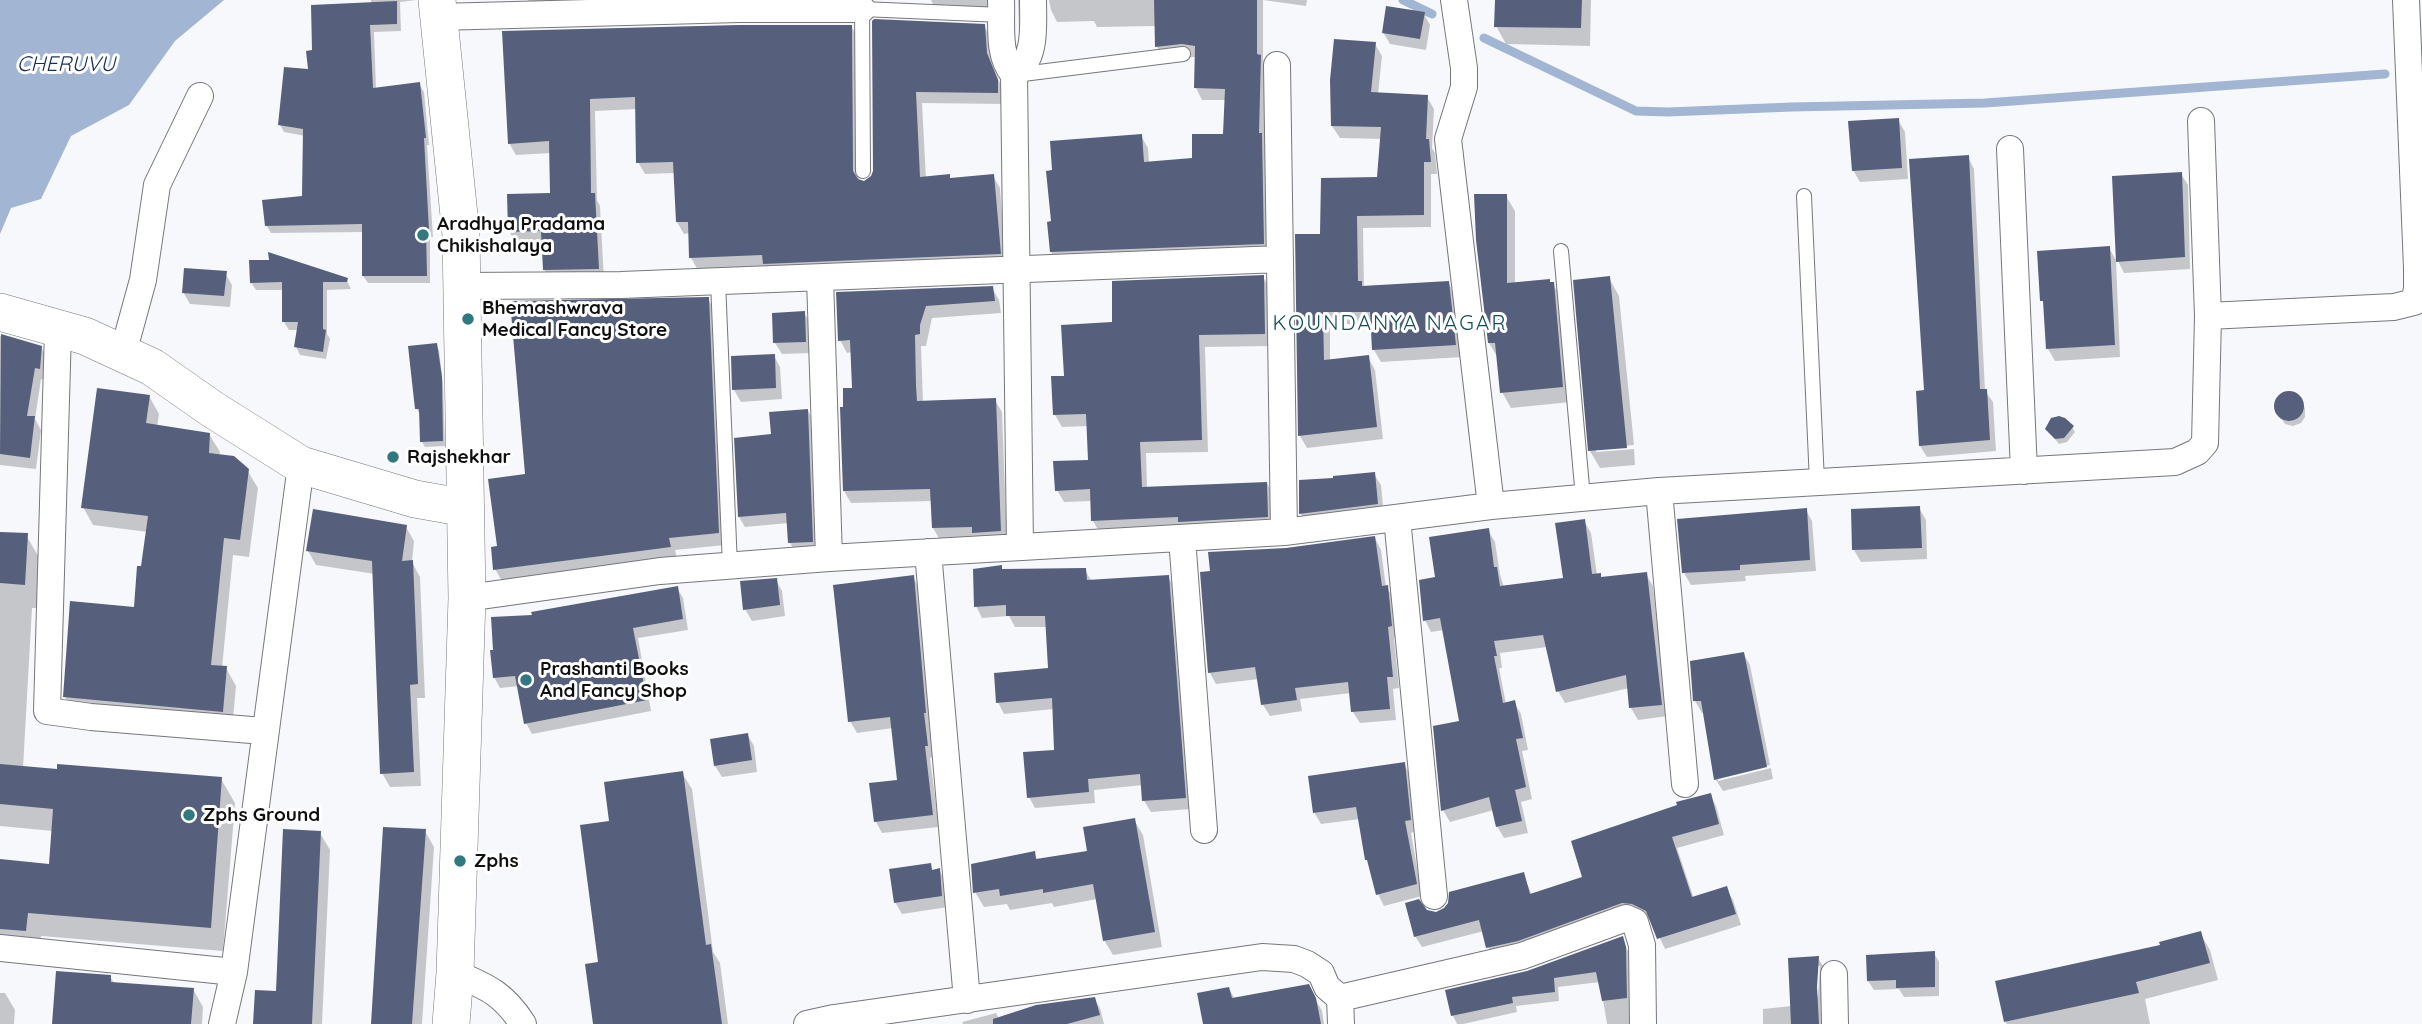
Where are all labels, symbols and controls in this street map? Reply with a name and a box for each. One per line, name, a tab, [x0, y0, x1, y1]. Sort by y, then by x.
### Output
water label: CHERUVU	[17, 52, 115, 78]
place label: Aradhya Pradama Chikishalaya	[437, 213, 605, 257]
marker: Aradhya Pradama Chikishalaya	[415, 227, 431, 243]
place label: Bhemashwrava Medical Fancy Store	[482, 297, 667, 341]
marker: Bhemashwrava Medical Fancy Store	[460, 311, 476, 327]
district label: KOUNDANYA NAGAR	[1274, 311, 1506, 337]
place label: Rajshekhar	[407, 446, 511, 468]
marker: Rajshekhar	[385, 449, 401, 465]
place label: Prashanti Books And Fancy Shop	[540, 658, 689, 702]
marker: Prashanti Books And Fancy Shop	[518, 672, 534, 688]
place label: Zphs Ground	[203, 804, 320, 826]
marker: Zphs Ground	[181, 807, 197, 823]
place label: Zphs	[474, 850, 519, 872]
marker: Zphs	[452, 853, 468, 869]

